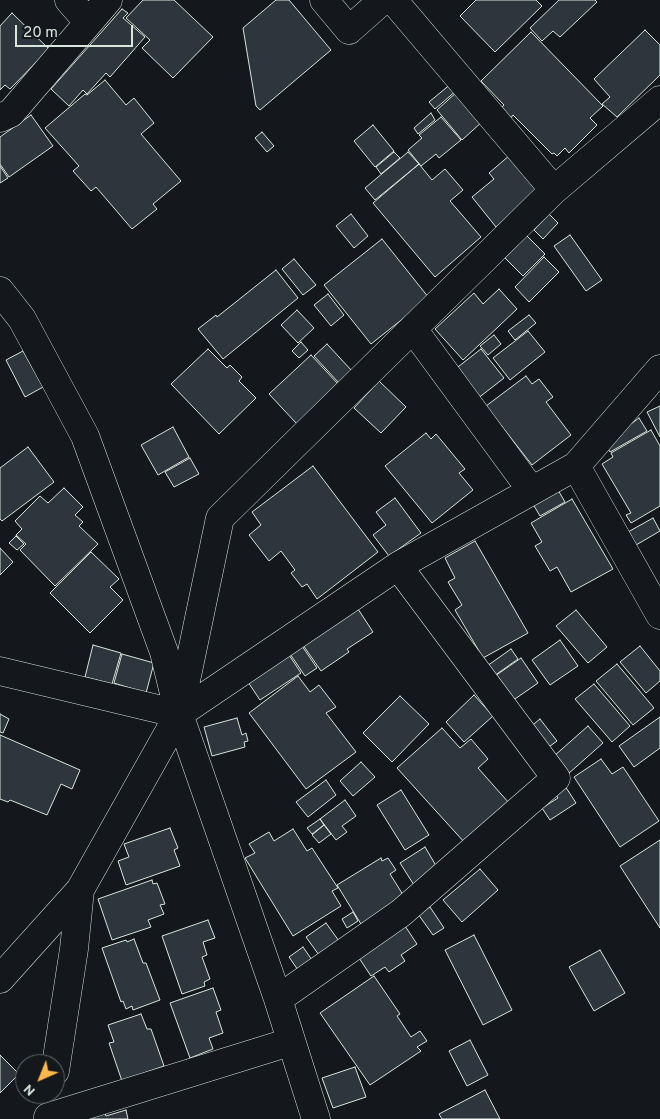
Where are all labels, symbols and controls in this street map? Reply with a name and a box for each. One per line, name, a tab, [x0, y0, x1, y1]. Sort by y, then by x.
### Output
scale bar	[18, 15, 135, 47]
text: 20 m	[23, 24, 58, 43]
north arrow	[15, 1054, 65, 1104]
text: N	[20, 1080, 39, 1099]

